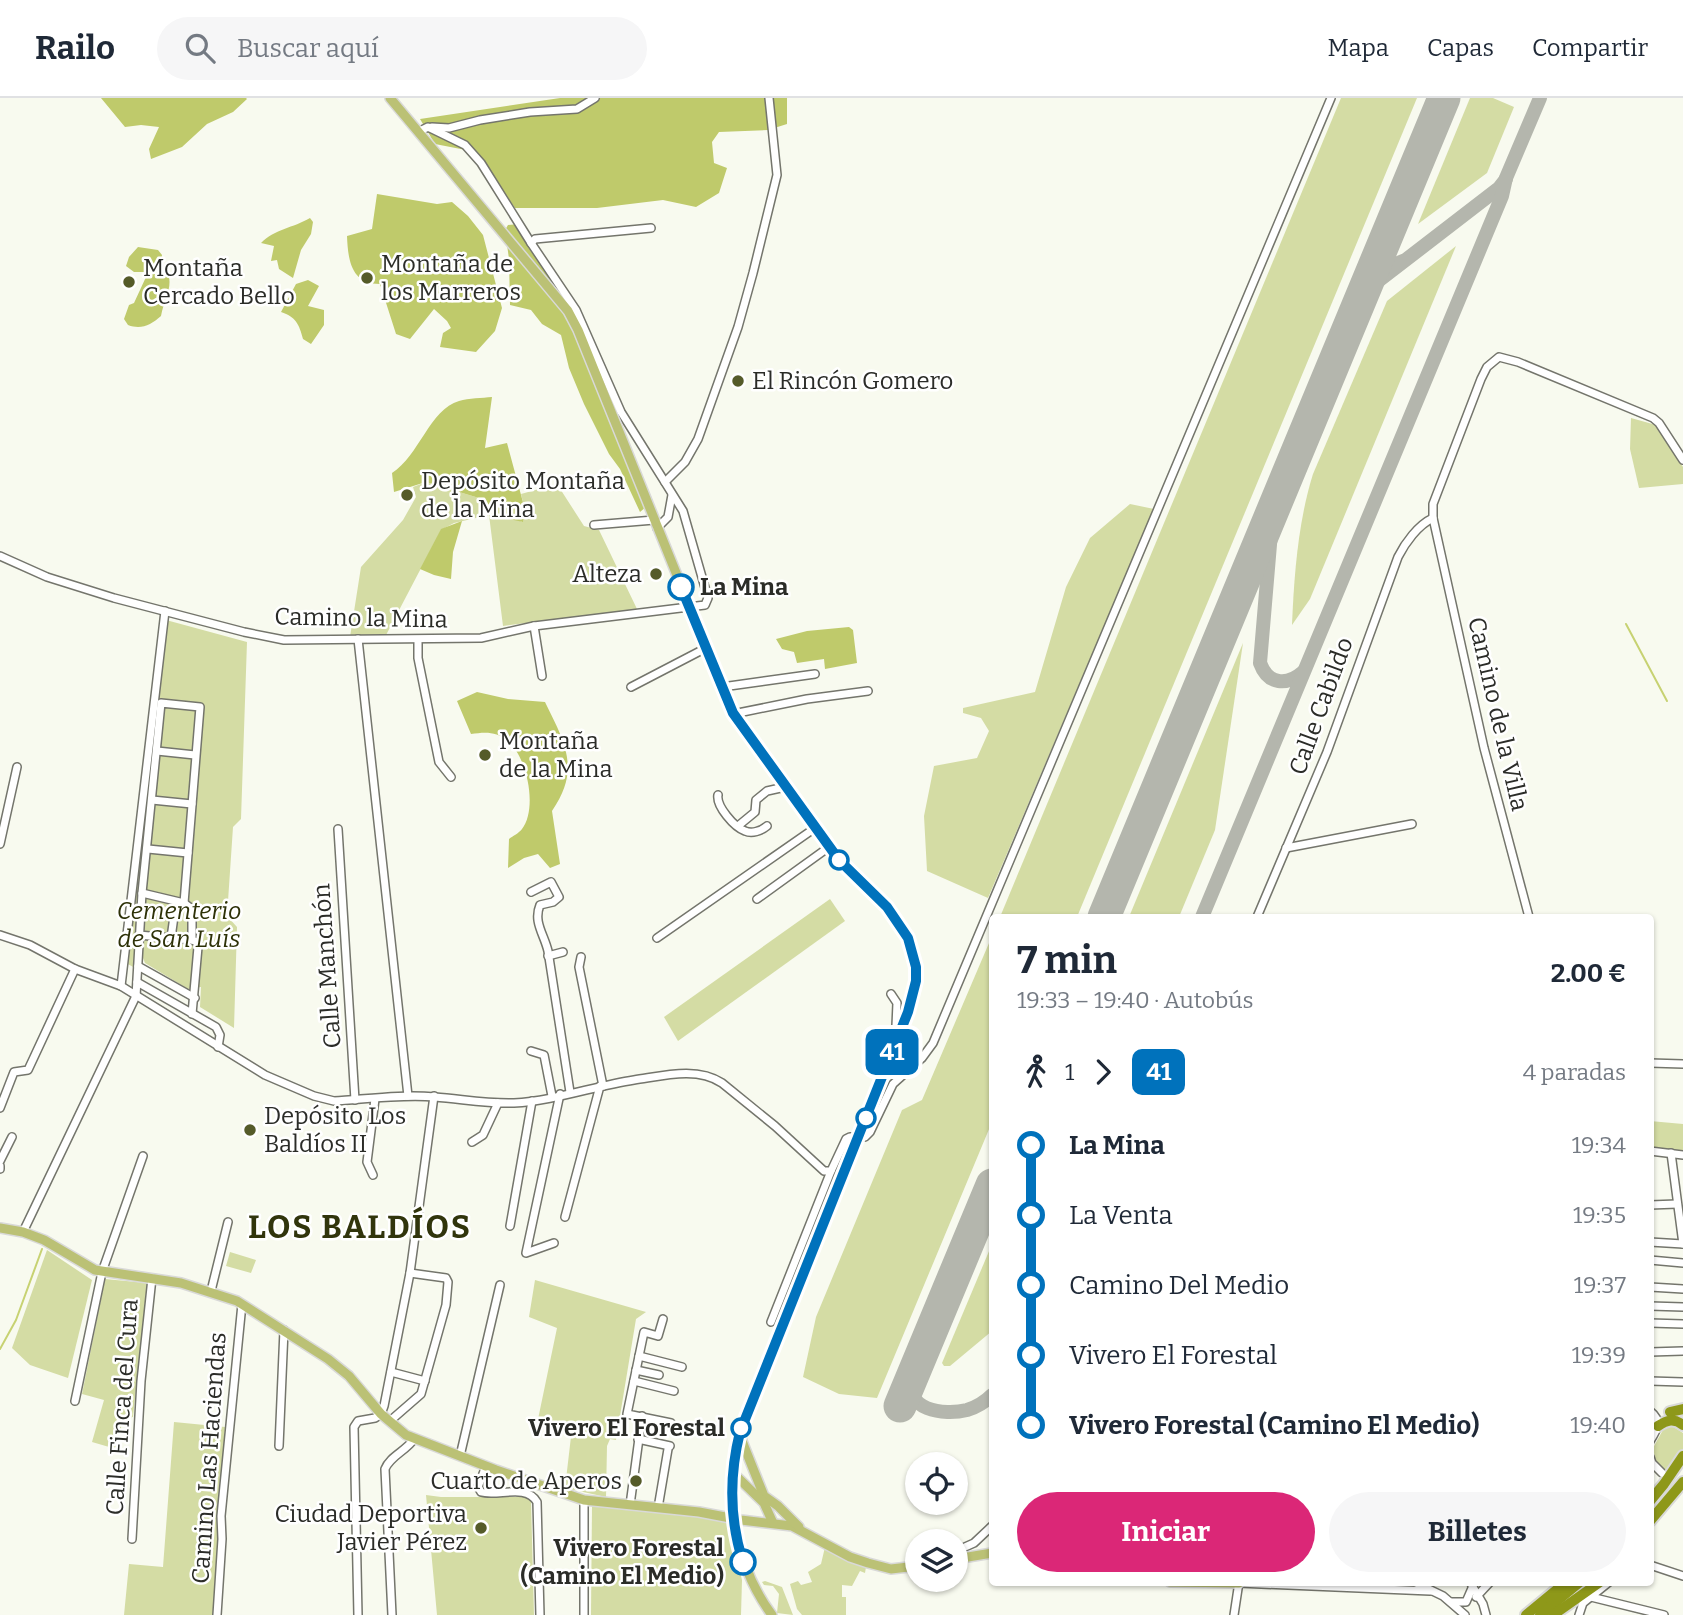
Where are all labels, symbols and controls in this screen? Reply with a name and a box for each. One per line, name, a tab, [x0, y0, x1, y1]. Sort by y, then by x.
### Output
search box	[157, 17, 647, 80]
text: Railo	[35, 28, 115, 68]
icon: search	[181, 29, 219, 67]
text: Buscar aquí	[237, 33, 379, 64]
text: Mapa	[1327, 34, 1389, 62]
text: Capas	[1427, 34, 1494, 62]
text: Compartir	[1532, 34, 1648, 62]
place label: Montaña de los Marreros	[381, 250, 521, 306]
place label: Montaña Cercado Bello	[143, 254, 295, 310]
marker: Montaña de los Marreros	[359, 270, 375, 286]
marker: Montaña Cercado Bello	[121, 274, 137, 290]
place label: El Rincón Gomero	[752, 367, 953, 395]
marker: El Rincón Gomero	[730, 373, 746, 389]
place label: Depósito Montaña de la Mina	[421, 467, 625, 523]
marker: Depósito Montaña de la Mina	[399, 487, 415, 503]
place label: Alteza	[572, 560, 642, 588]
marker: Alteza	[648, 566, 664, 582]
place label: La Mina	[700, 573, 789, 601]
marker: La Mina	[668, 574, 694, 600]
street label: Camino la Mina	[274, 602, 448, 634]
street label: Camino de la Villa	[1462, 614, 1534, 814]
street label: Calle Cabildo	[1283, 634, 1359, 778]
place label: Montaña de la Mina	[499, 727, 613, 783]
marker: Montaña de la Mina	[477, 747, 493, 763]
unlabelled marker	[829, 850, 849, 870]
street label: Calle Manchón	[307, 883, 347, 1049]
park label: Cementerio de San Luís	[117, 897, 241, 953]
text: 7 min	[1017, 937, 1117, 983]
text: 2.00 €	[1551, 958, 1626, 989]
text: 19:33 – 19:40 · Autobús	[1017, 986, 1253, 1014]
line badge: 41	[860, 1029, 924, 1075]
text: 41	[880, 1038, 904, 1066]
icon: walk	[1017, 1053, 1055, 1091]
icon: forward	[1084, 1053, 1122, 1091]
text: 1	[1065, 1058, 1074, 1086]
text: 41	[1146, 1058, 1171, 1086]
text: 4 paradas	[1523, 1058, 1626, 1086]
place label: Depósito Los Baldíos II	[264, 1102, 406, 1158]
unlabelled marker	[856, 1108, 876, 1128]
marker: Depósito Los Baldíos II	[242, 1122, 258, 1138]
text: La Mina	[1069, 1130, 1165, 1161]
text: 19:34	[1572, 1131, 1626, 1159]
text: La Venta	[1069, 1200, 1173, 1231]
text: 19:35	[1573, 1201, 1626, 1229]
district label: LOS BALDÍOS	[248, 1206, 472, 1246]
text: Camino Del Medio	[1069, 1270, 1289, 1301]
text: 19:37	[1574, 1271, 1626, 1299]
street label: Calle Finca del Cura	[100, 1298, 144, 1516]
street label: Camino Las Haciendas	[186, 1331, 232, 1585]
text: Vivero El Forestal	[1069, 1340, 1277, 1371]
text: 19:39	[1572, 1341, 1626, 1369]
text: Vivero Forestal (Camino El Medio)	[1069, 1410, 1479, 1441]
text: 19:40	[1570, 1411, 1626, 1439]
place label: Vivero El Forestal	[528, 1414, 726, 1442]
marker: Vivero El Forestal	[731, 1418, 751, 1438]
map controls	[905, 1452, 968, 1592]
button: locate	[905, 1452, 968, 1515]
place label: Cuarto de Aperos	[430, 1467, 622, 1495]
marker: Cuarto de Aperos	[628, 1473, 644, 1489]
button: Iniciar	[1017, 1492, 1315, 1572]
button: Billetes	[1329, 1492, 1626, 1572]
place label: Ciudad Deportiva Javier Pérez	[275, 1500, 467, 1556]
marker: Ciudad Deportiva Javier Pérez	[473, 1520, 489, 1536]
button: layers	[905, 1529, 968, 1592]
place label: Vivero Forestal (Camino El Medio)	[520, 1534, 725, 1590]
marker: Vivero Forestal (Camino El Medio)	[730, 1549, 756, 1575]

